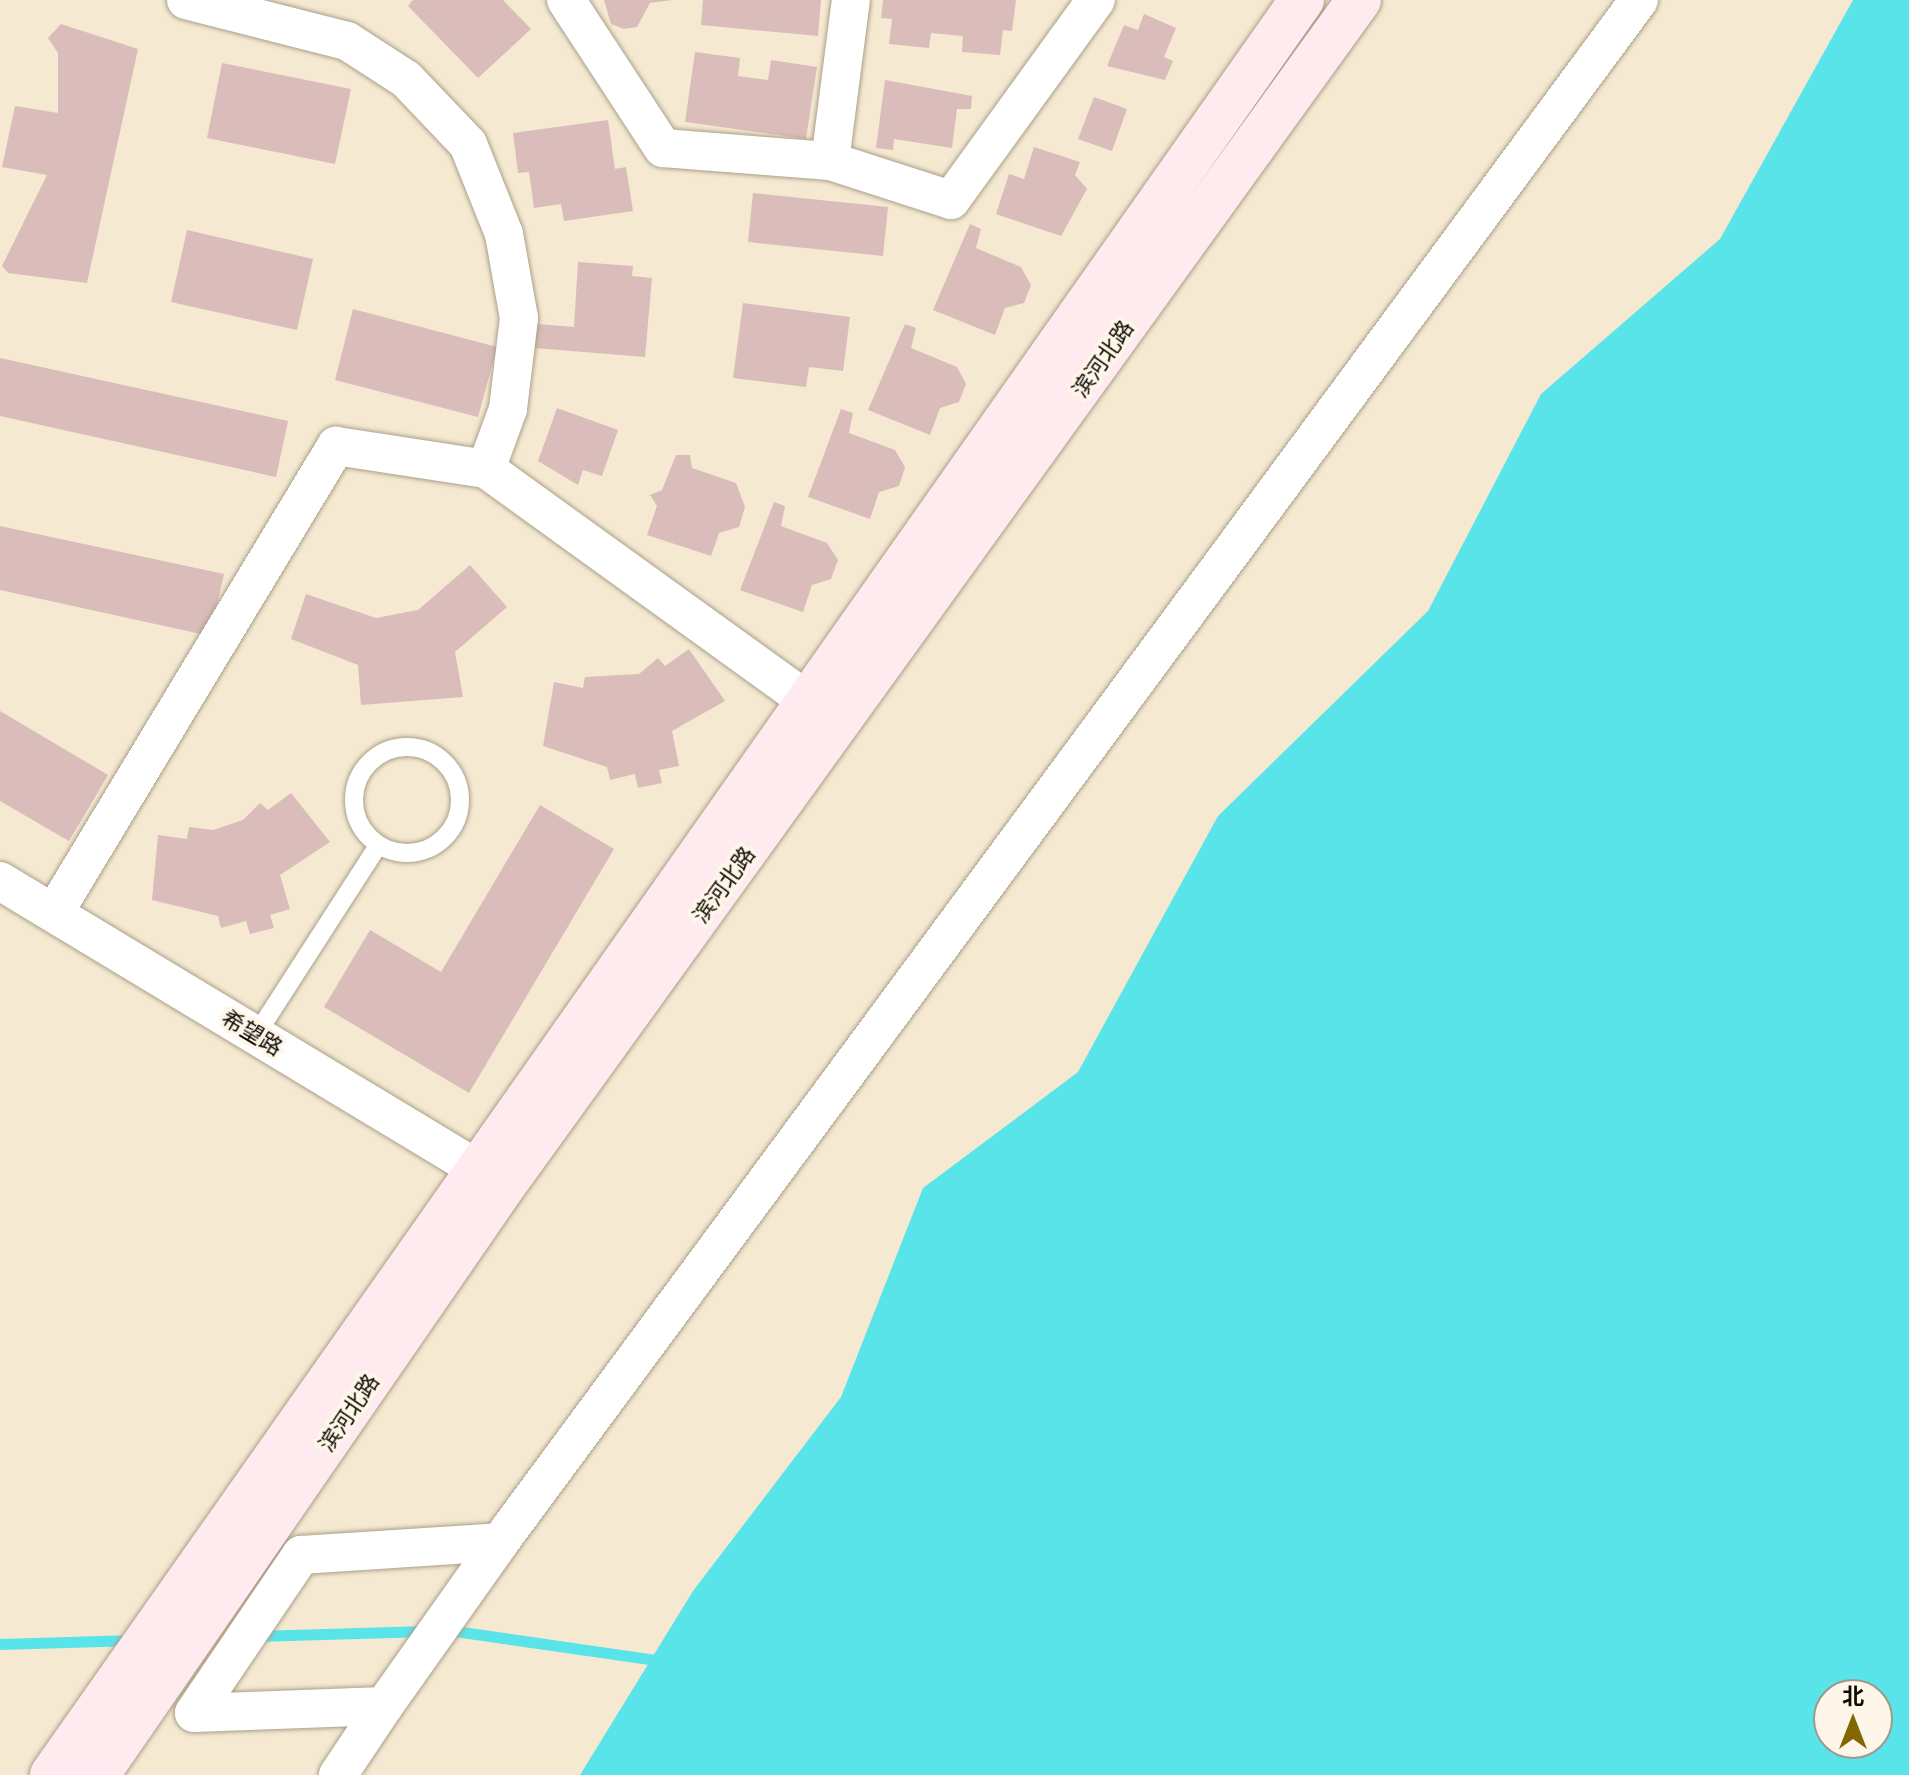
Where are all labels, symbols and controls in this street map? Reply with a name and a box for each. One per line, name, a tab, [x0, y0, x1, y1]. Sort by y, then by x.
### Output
street label: 滨河北路	[1067, 315, 1139, 403]
street label: 滨河北路	[687, 842, 761, 928]
street label: 希望路	[217, 1005, 287, 1061]
street label: 滨河北路	[313, 1369, 385, 1457]
north arrow	[1813, 1679, 1893, 1759]
text: 北	[1842, 1683, 1864, 1710]

